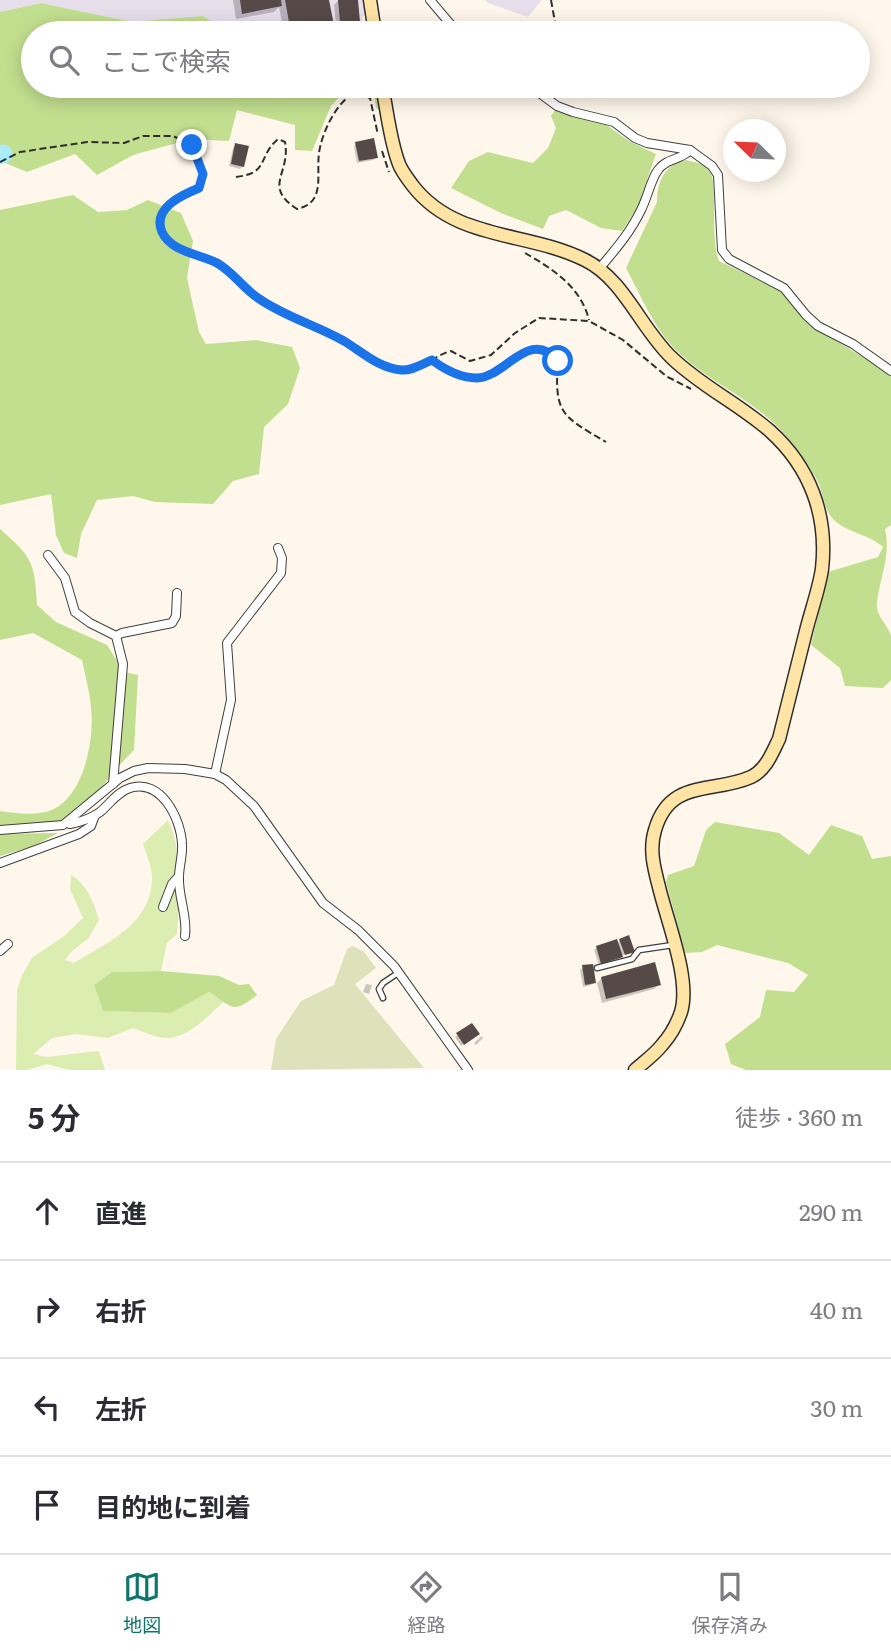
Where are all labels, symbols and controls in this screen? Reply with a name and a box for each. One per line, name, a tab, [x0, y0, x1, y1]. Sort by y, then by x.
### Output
search box	[21, 21, 870, 98]
text: ここで検索	[101, 40, 231, 79]
icon: search	[45, 41, 83, 79]
north arrow	[723, 119, 786, 182]
route end	[176, 129, 207, 160]
route start	[542, 345, 573, 376]
text: 5 分	[28, 1094, 80, 1138]
text: 徒歩 · 360 m	[735, 1099, 863, 1133]
icon: ahead	[28, 1192, 66, 1230]
text: 直進	[95, 1192, 147, 1231]
text: 290 m	[799, 1194, 863, 1228]
icon: right	[28, 1290, 66, 1328]
text: 右折	[95, 1290, 147, 1329]
text: 40 m	[810, 1292, 863, 1326]
icon: left	[28, 1388, 66, 1426]
text: 左折	[95, 1388, 147, 1427]
text: 30 m	[810, 1390, 863, 1424]
icon: arrive	[28, 1486, 66, 1524]
text: 目的地に到着	[95, 1486, 251, 1525]
tab: 地図	[123, 1568, 161, 1638]
tab: 経路	[407, 1568, 446, 1638]
tab: 保存済み	[692, 1568, 768, 1638]

